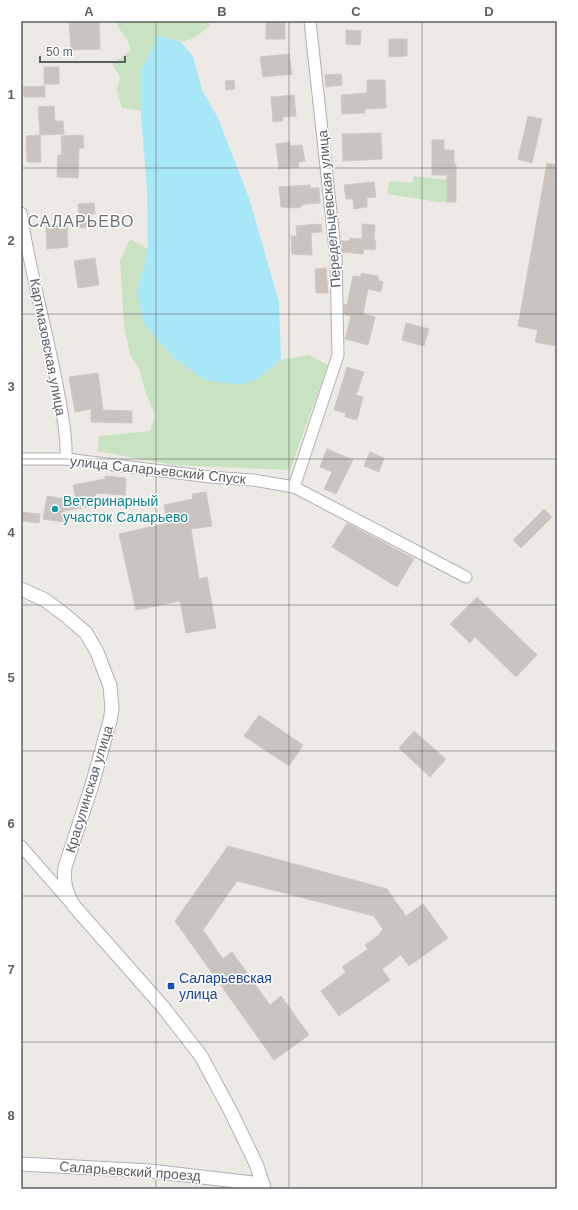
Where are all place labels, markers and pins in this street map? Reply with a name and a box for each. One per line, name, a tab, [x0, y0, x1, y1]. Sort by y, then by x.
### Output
place label: Ветеринарный участок Саларьево	[63, 493, 188, 525]
marker: Ветеринарный участок Саларьево	[50, 504, 60, 514]
place label: Саларьевская улица	[179, 970, 272, 1002]
marker: Саларьевская улица	[166, 981, 176, 991]

